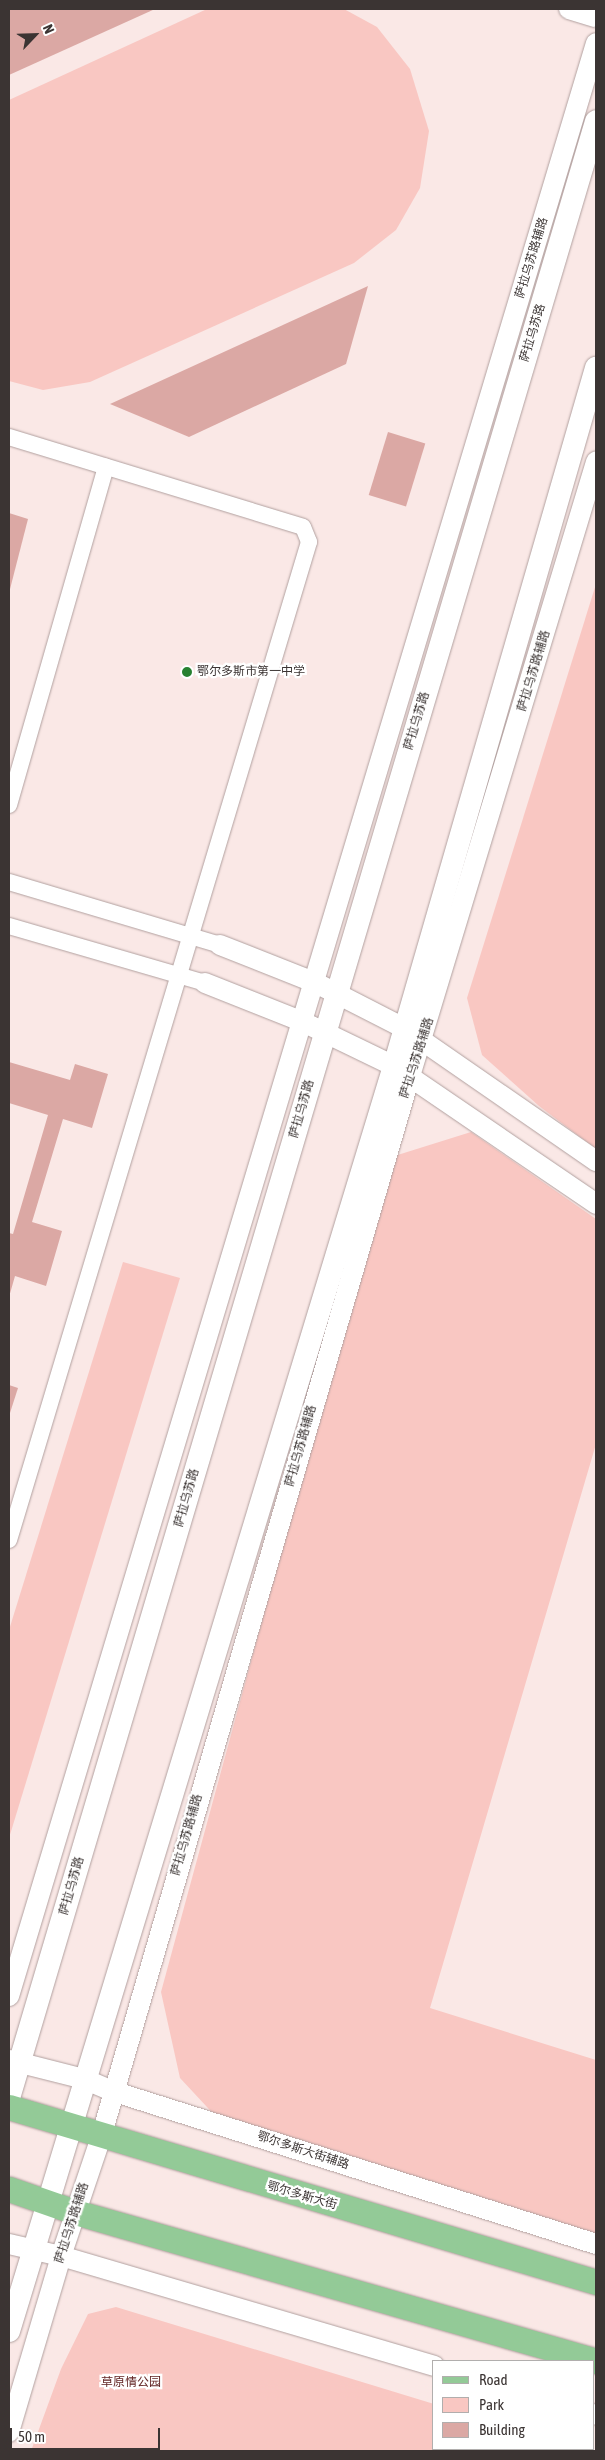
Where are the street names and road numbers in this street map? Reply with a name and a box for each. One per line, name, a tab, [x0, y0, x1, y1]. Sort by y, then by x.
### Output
street label: 萨拉乌苏路辅路	[513, 216, 551, 300]
street label: 萨拉乌苏路	[517, 302, 549, 364]
street label: 萨拉乌苏路辅路	[515, 629, 553, 713]
street label: 萨拉乌苏路	[401, 690, 433, 752]
street label: 萨拉乌苏路辅路	[397, 1016, 437, 1100]
street label: 萨拉乌苏路	[287, 1078, 317, 1140]
street label: 萨拉乌苏路辅路	[283, 1404, 319, 1488]
street label: 萨拉乌苏路	[172, 1467, 202, 1529]
street label: 萨拉乌苏路辅路	[169, 1793, 205, 1877]
street label: 萨拉乌苏路	[57, 1855, 87, 1917]
street label: 鄂尔多斯大街辅路	[255, 2129, 351, 2173]
street label: 鄂尔多斯大街	[265, 2179, 339, 2213]
street label: 萨拉乌苏路辅路	[52, 2181, 92, 2265]

